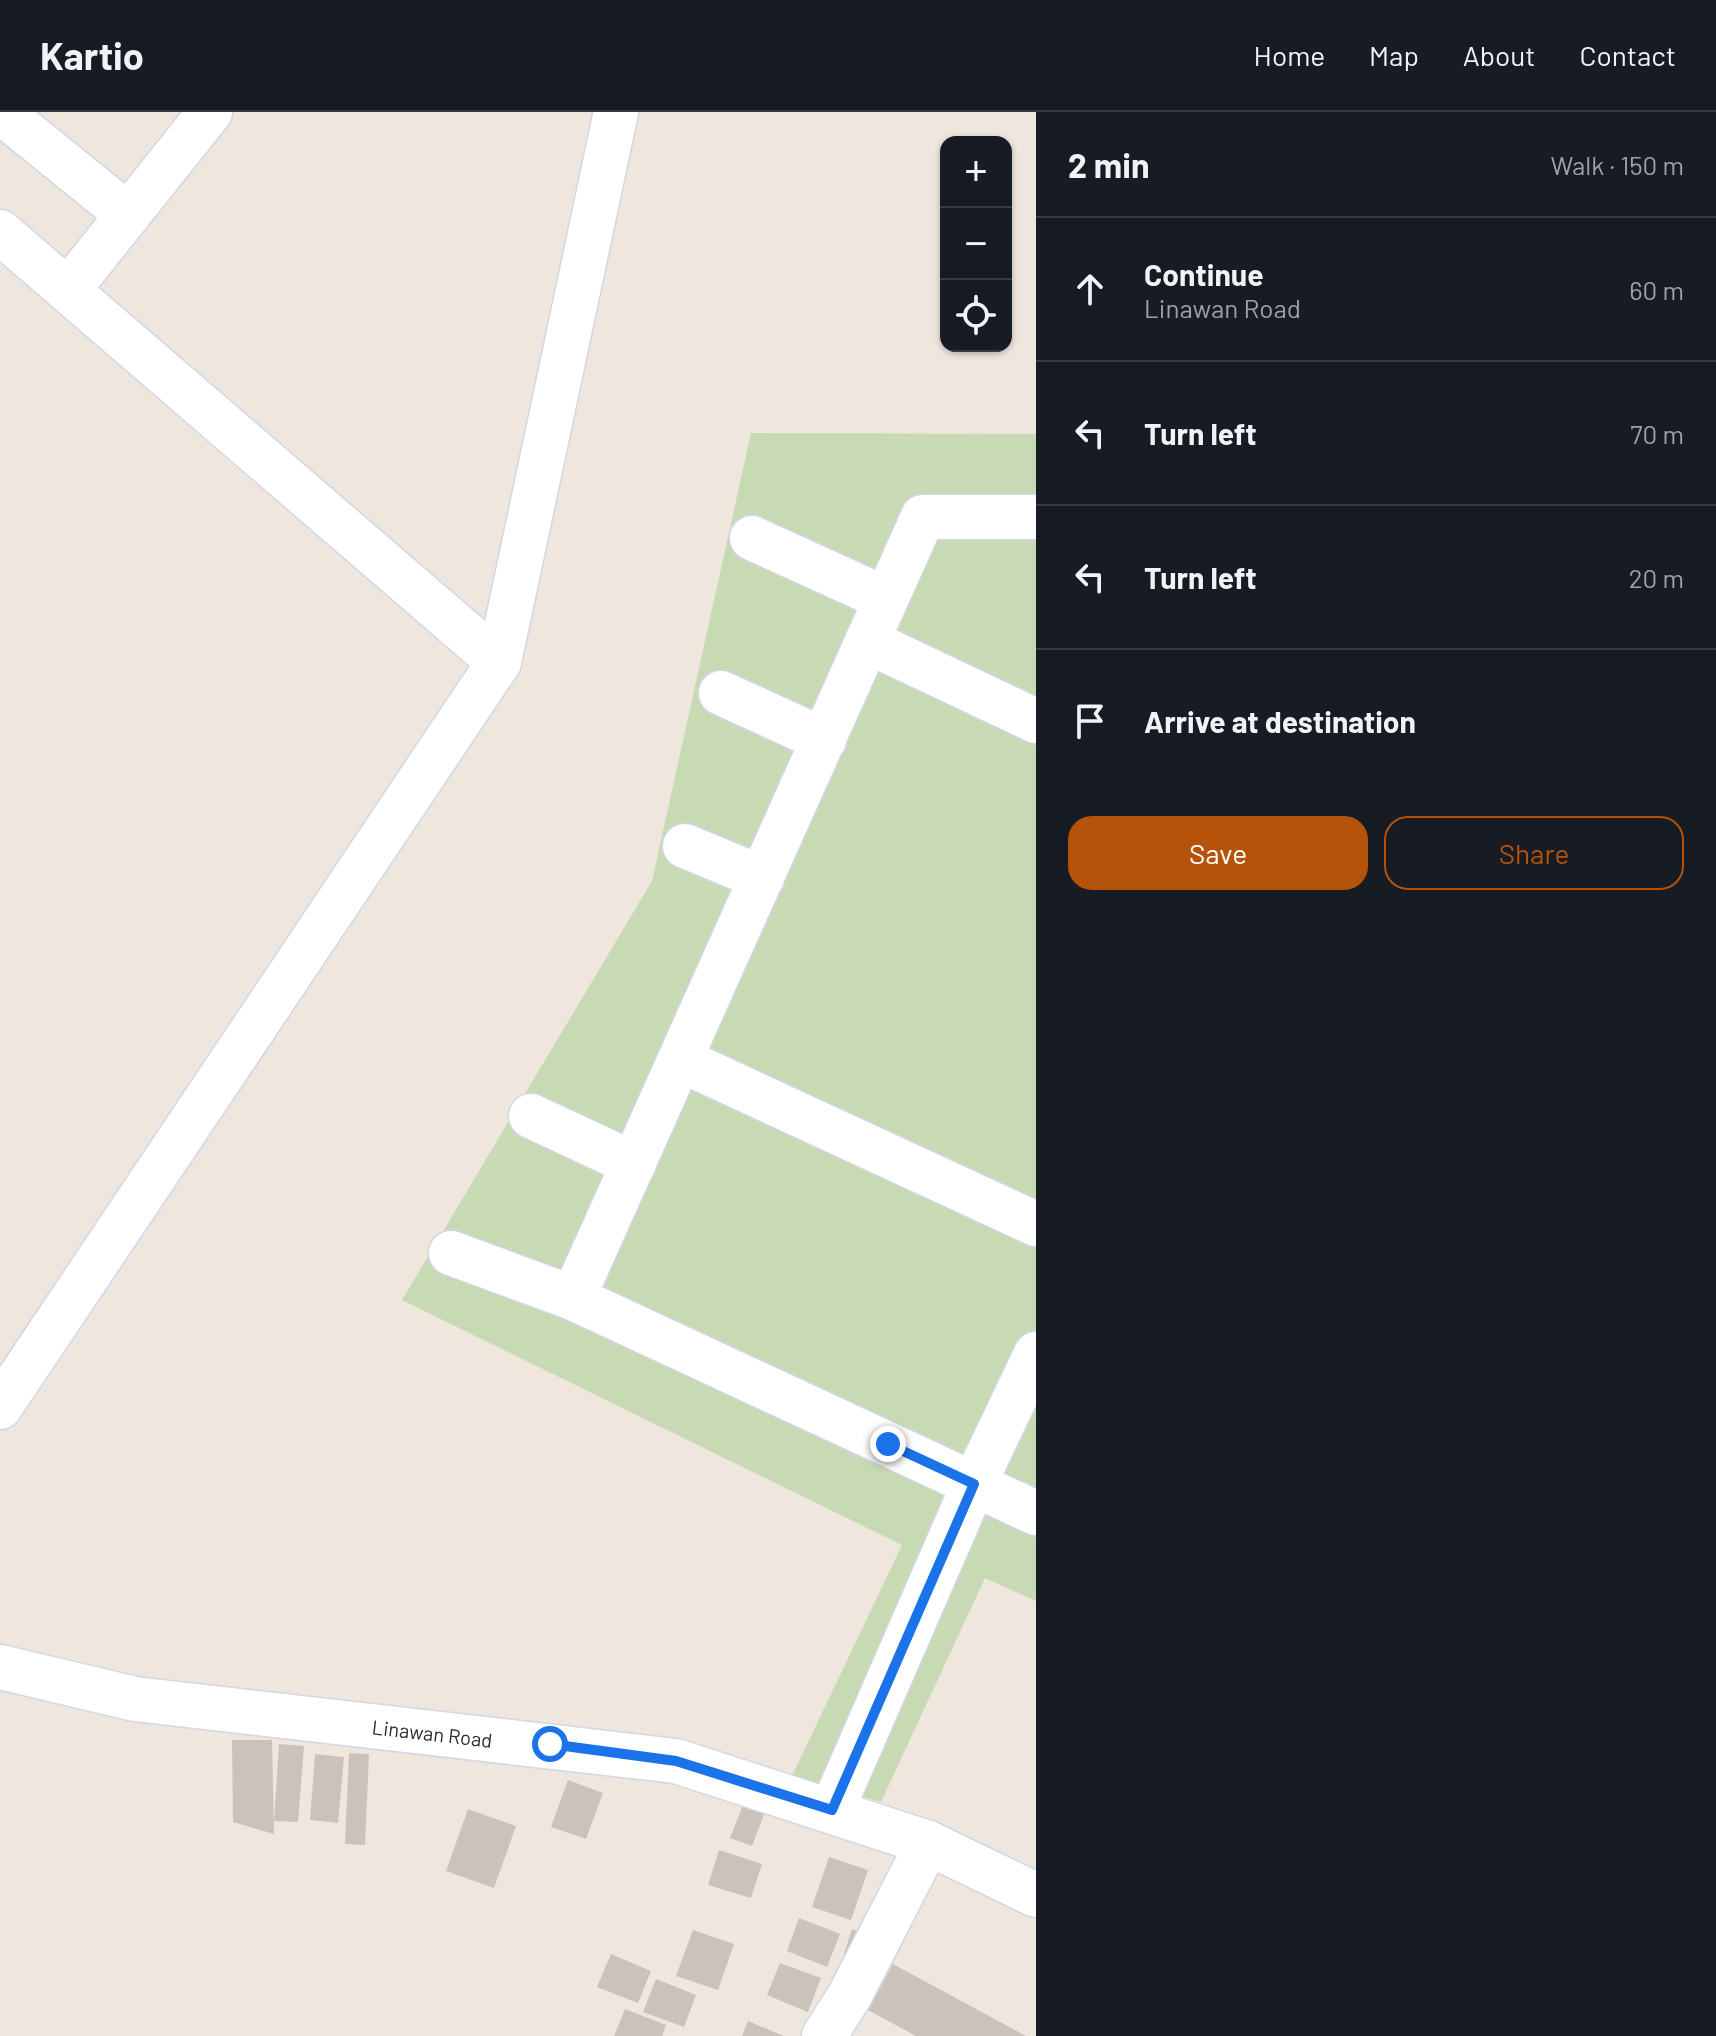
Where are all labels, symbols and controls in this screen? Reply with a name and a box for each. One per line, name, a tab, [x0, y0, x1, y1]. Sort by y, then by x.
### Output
text: Kartio	[40, 32, 144, 78]
text: Home	[1254, 38, 1325, 72]
text: Map	[1369, 38, 1419, 72]
text: About	[1463, 38, 1535, 72]
text: Contact	[1579, 38, 1676, 72]
map controls	[940, 136, 1012, 352]
button: +	[940, 136, 1012, 208]
text: 2 min	[1068, 144, 1150, 185]
text: Walk · 150 m	[1550, 149, 1684, 180]
button: −	[940, 208, 1012, 280]
text: Continue	[1144, 256, 1264, 292]
icon: ahead	[1068, 267, 1112, 311]
text: 60 m	[1629, 274, 1684, 305]
button: locate	[940, 280, 1012, 352]
text: Linawan Road	[1144, 292, 1301, 323]
icon: left	[1068, 411, 1112, 455]
text: Turn left	[1144, 415, 1257, 451]
text: 70 m	[1630, 418, 1684, 449]
icon: left	[1068, 555, 1112, 599]
text: Turn left	[1144, 559, 1257, 595]
text: 20 m	[1629, 562, 1684, 593]
icon: arrive	[1068, 699, 1112, 743]
text: Arrive at destination	[1144, 703, 1416, 739]
button: Save	[1068, 816, 1368, 890]
button: Share	[1384, 816, 1684, 890]
route end	[870, 1426, 906, 1462]
street label: Linawan Road	[371, 1714, 494, 1752]
route start	[532, 1726, 568, 1762]

